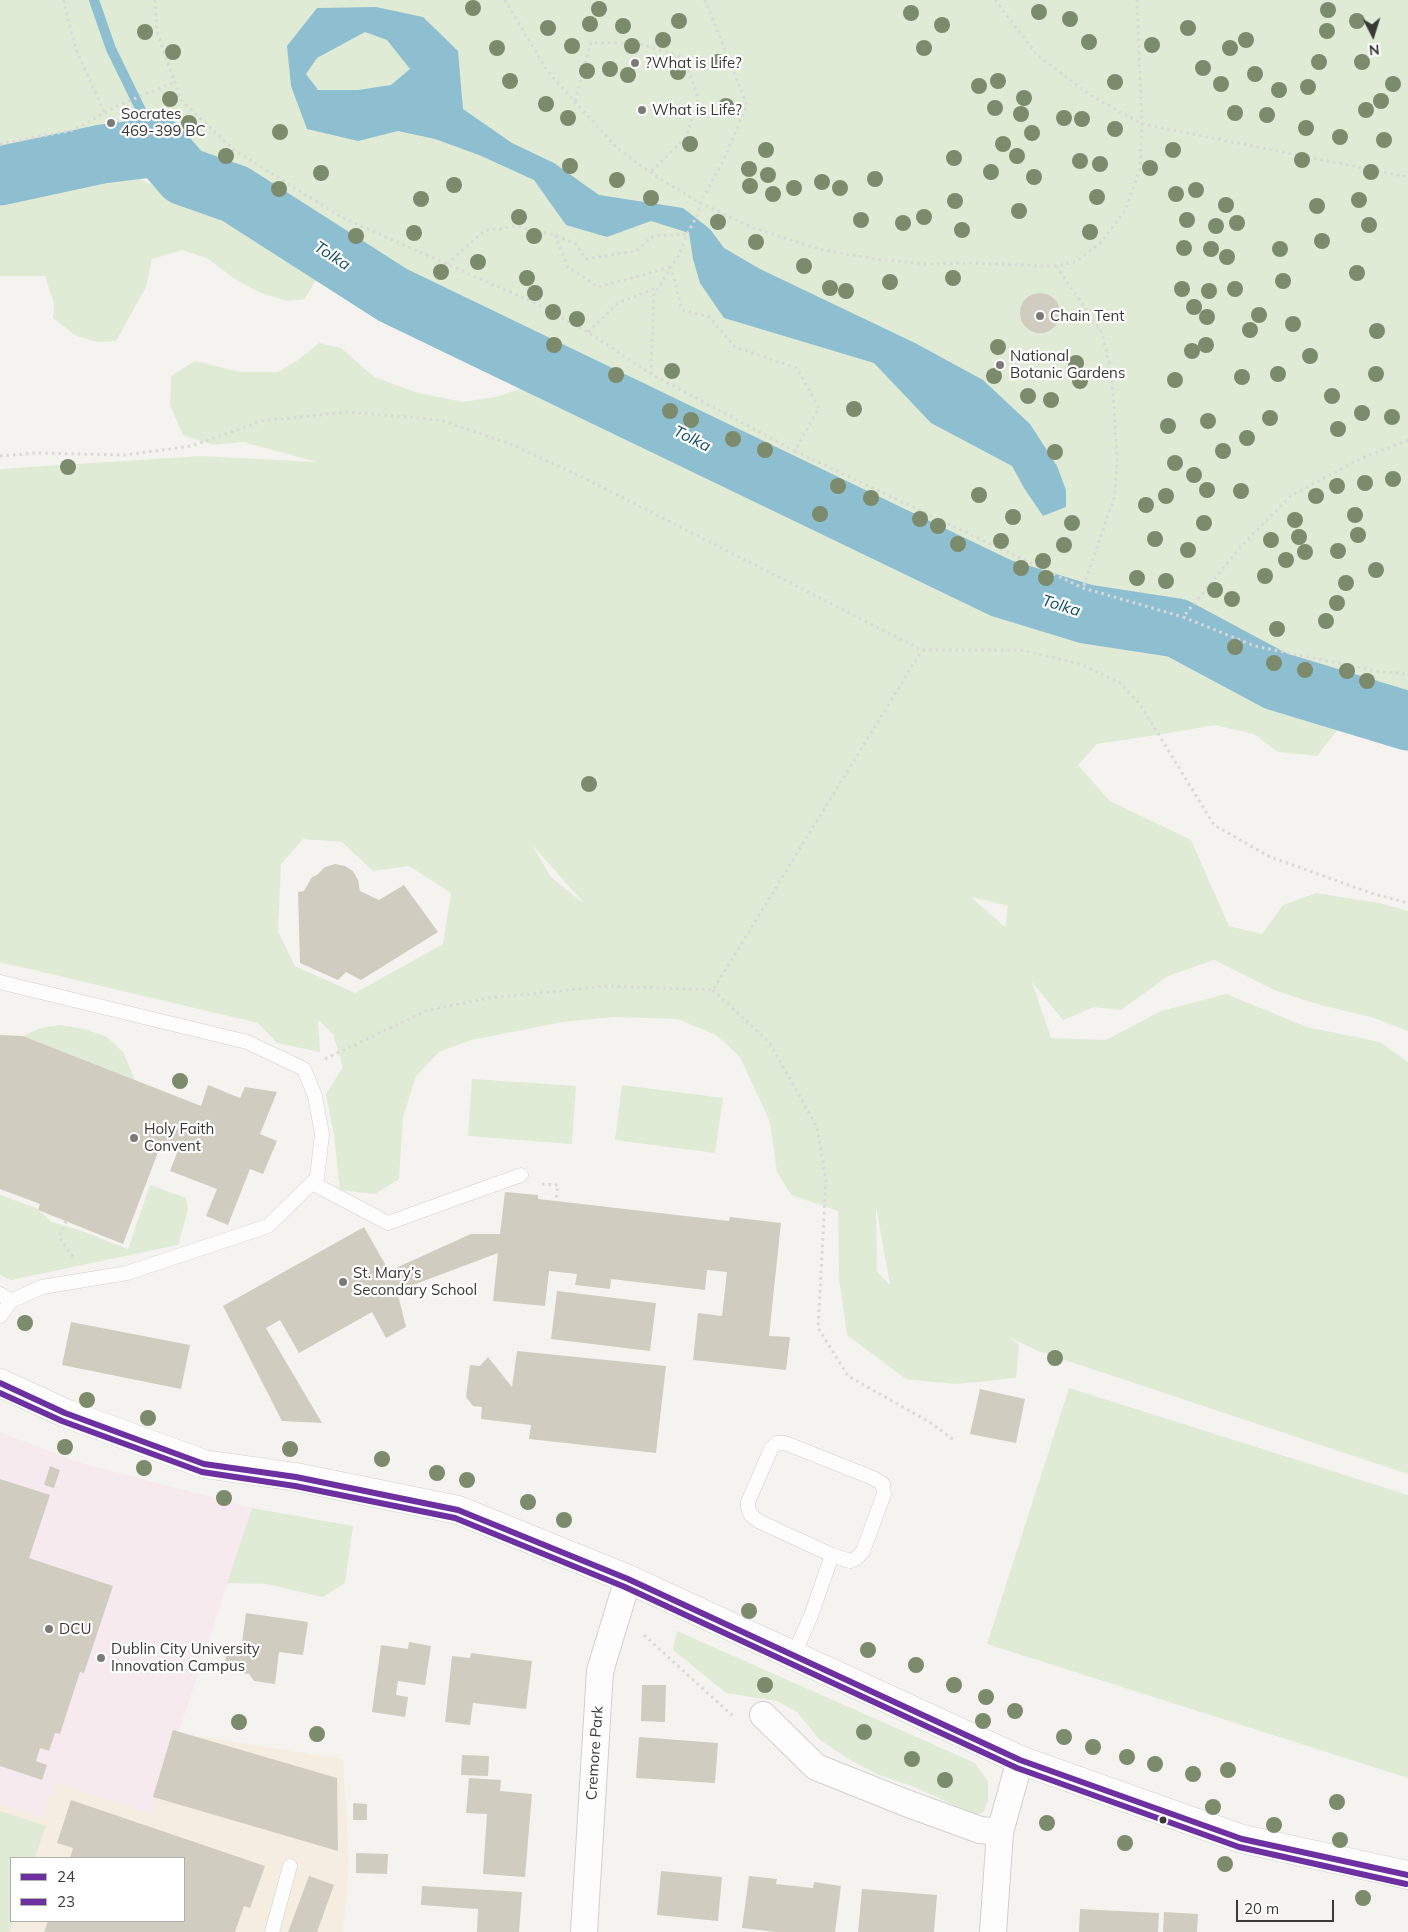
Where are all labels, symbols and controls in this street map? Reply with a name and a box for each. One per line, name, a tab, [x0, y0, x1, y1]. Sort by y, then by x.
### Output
north arrow	[1348, 10, 1398, 60]
text: N	[1368, 41, 1380, 59]
place label: ?What is Life?	[645, 54, 742, 72]
marker: ?What is Life?	[629, 57, 641, 69]
place label: What is Life?	[652, 101, 742, 119]
marker: What is Life?	[636, 104, 648, 116]
place label: Socrates 469-399 BC	[121, 105, 206, 140]
marker: Socrates 469-399 BC	[105, 117, 117, 129]
water label: Tolka	[310, 237, 354, 275]
place label: Chain Tent	[1050, 307, 1124, 325]
marker: Chain Tent	[1034, 310, 1046, 322]
place label: National Botanic Gardens	[1010, 347, 1125, 382]
marker: National Botanic Gardens	[994, 359, 1006, 371]
water label: Tolka	[670, 422, 714, 456]
water label: Tolka	[1039, 591, 1083, 621]
place label: Holy Faith Convent	[144, 1120, 214, 1155]
marker: Holy Faith Convent	[128, 1132, 140, 1144]
place label: St. Mary’s Secondary School	[353, 1264, 477, 1299]
marker: St. Mary’s Secondary School	[337, 1276, 349, 1288]
place label: DCU	[59, 1620, 91, 1638]
marker: DCU	[43, 1623, 55, 1635]
place label: Dublin City University Innovation Campus	[111, 1640, 260, 1675]
marker: Dublin City University Innovation Campus	[95, 1652, 107, 1664]
street label: Cremore Park	[583, 1705, 607, 1801]
unlabelled marker	[1158, 1815, 1168, 1825]
legend	[10, 1857, 185, 1922]
text: 24	[57, 1867, 75, 1886]
scale bar	[1238, 1890, 1336, 1922]
text: 23	[57, 1892, 75, 1911]
text: 20 m	[1244, 1899, 1279, 1918]

